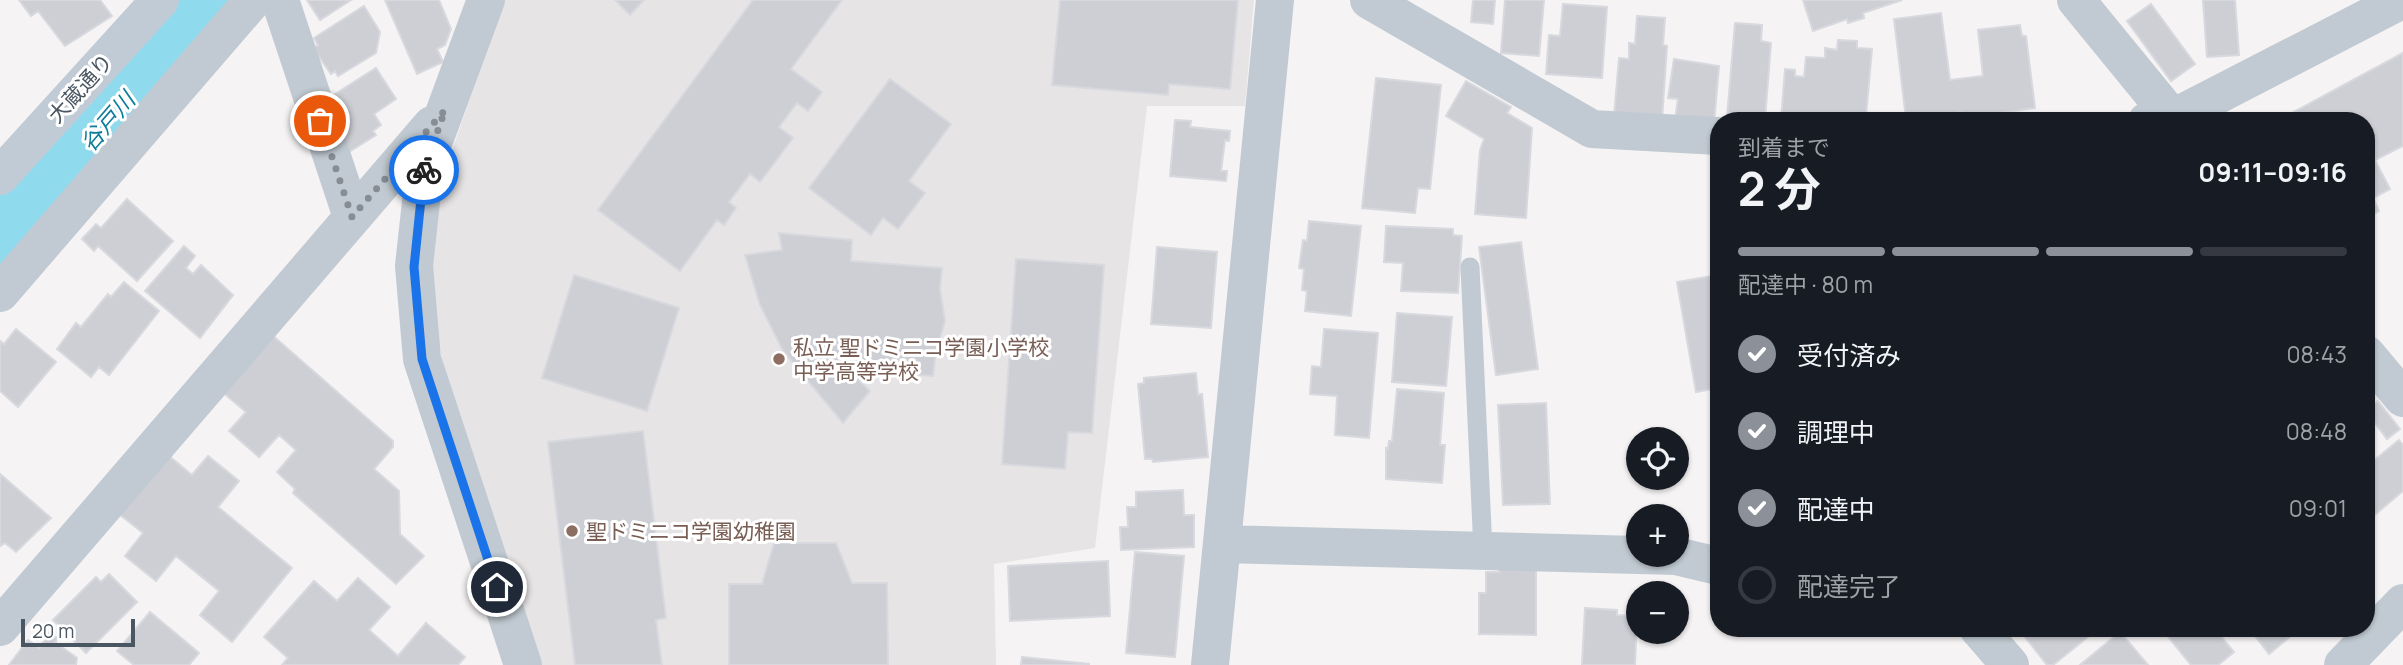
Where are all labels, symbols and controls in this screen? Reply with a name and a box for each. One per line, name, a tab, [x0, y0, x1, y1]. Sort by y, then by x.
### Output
street label: 大蔵通り	[41, 47, 119, 129]
water label: 谷戸川	[72, 82, 144, 158]
pin	[290, 91, 350, 151]
icon: bag	[301, 102, 339, 140]
text: 到着まで	[1738, 131, 1830, 163]
courier	[389, 135, 459, 205]
icon: bike	[405, 151, 443, 189]
text: 09:11–09:16	[2198, 154, 2347, 190]
text: 2 分	[1738, 157, 1821, 220]
text: 配達中 · 80 m	[1738, 268, 1873, 300]
place label: 私立 聖ドミニコ学園小学校 中学高等学校	[793, 333, 1049, 385]
icon: check	[1738, 335, 1776, 373]
text: 受付済み	[1797, 337, 1901, 373]
text: 08:43	[2286, 338, 2347, 370]
marker: 私立 聖ドミニコ学園小学校 中学高等学校	[771, 351, 787, 367]
icon: check	[1738, 412, 1776, 450]
text: 調理中	[1797, 414, 1875, 450]
text: 08:48	[2286, 415, 2347, 447]
map controls	[1626, 427, 1689, 644]
button: locate	[1626, 427, 1689, 490]
icon: check	[1738, 489, 1776, 527]
text: 配達中	[1797, 491, 1875, 527]
text: 09:01	[2289, 492, 2347, 524]
button: +	[1626, 504, 1689, 567]
place label: 聖ドミニコ学園幼稚園	[586, 517, 796, 545]
marker: 聖ドミニコ学園幼稚園	[564, 523, 580, 539]
pin	[467, 557, 527, 617]
icon: home	[478, 568, 516, 606]
text: 配達完了	[1797, 568, 1901, 604]
button: −	[1626, 581, 1689, 644]
scale bar	[21, 616, 135, 648]
text: 20 m	[32, 618, 74, 644]

